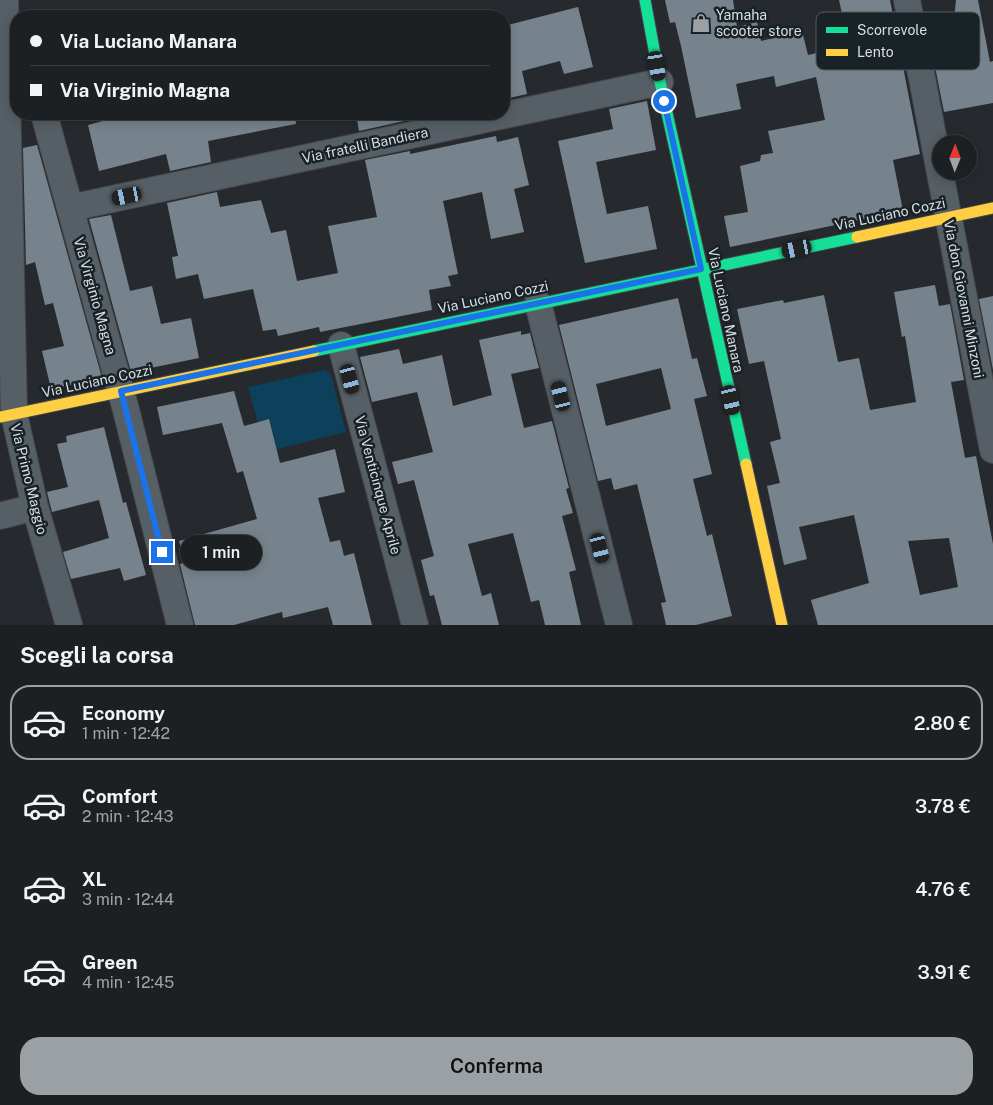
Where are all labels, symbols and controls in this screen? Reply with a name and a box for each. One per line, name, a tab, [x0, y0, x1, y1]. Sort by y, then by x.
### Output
place label: Yamaha scooter store	[716, 7, 802, 39]
shop icon: Yamaha scooter store	[690, 12, 712, 34]
legend	[816, 12, 980, 70]
text: Scorrevole	[857, 22, 927, 38]
text: Via Luciano Manara	[60, 30, 237, 52]
text: Lento	[857, 44, 894, 60]
car	[647, 50, 666, 82]
text: Via Virginio Magna	[60, 79, 230, 101]
route start	[653, 90, 675, 112]
street label: Via fratelli Bandiera	[300, 124, 430, 166]
north arrow	[932, 135, 978, 180]
map controls	[932, 135, 977, 180]
car	[110, 186, 143, 206]
street label: Via Luciano Cozzi	[833, 194, 947, 234]
street label: Via don Giovanni Minzoni	[941, 218, 987, 380]
street label: Via Virginio Magna	[71, 235, 119, 357]
car	[780, 239, 813, 259]
street label: Via Luciano Manara	[705, 246, 747, 374]
street label: Via Luciano Cozzi	[436, 277, 550, 317]
street label: Via Luciano Cozzi	[40, 361, 154, 401]
car	[338, 363, 361, 395]
car	[550, 380, 571, 412]
car	[720, 384, 741, 416]
street label: Via Venticinque Aprile	[352, 414, 404, 556]
street label: Via Primo Maggio	[7, 422, 51, 536]
car	[589, 532, 610, 564]
callout: 1 min	[180, 534, 262, 570]
route end	[151, 541, 173, 563]
text: 1 min	[202, 543, 240, 562]
text: Scegli la corsa	[20, 642, 174, 668]
icon: car	[22, 700, 67, 745]
text: Economy	[82, 702, 165, 724]
text: 2.80 €	[914, 712, 971, 734]
text: 1 min · 12:42	[82, 724, 170, 743]
icon: car	[22, 783, 67, 828]
text: Comfort	[82, 785, 158, 807]
text: 3.78 €	[915, 795, 971, 817]
text: 2 min · 12:43	[82, 807, 174, 826]
icon: car	[22, 866, 67, 911]
text: XL	[82, 868, 107, 890]
text: 4.76 €	[915, 878, 971, 900]
text: 3 min · 12:44	[82, 890, 174, 909]
icon: car	[22, 949, 67, 994]
text: Green	[82, 951, 137, 973]
text: 3.91 €	[917, 961, 971, 983]
text: 4 min · 12:45	[82, 973, 174, 992]
button: Conferma	[20, 1037, 973, 1095]

